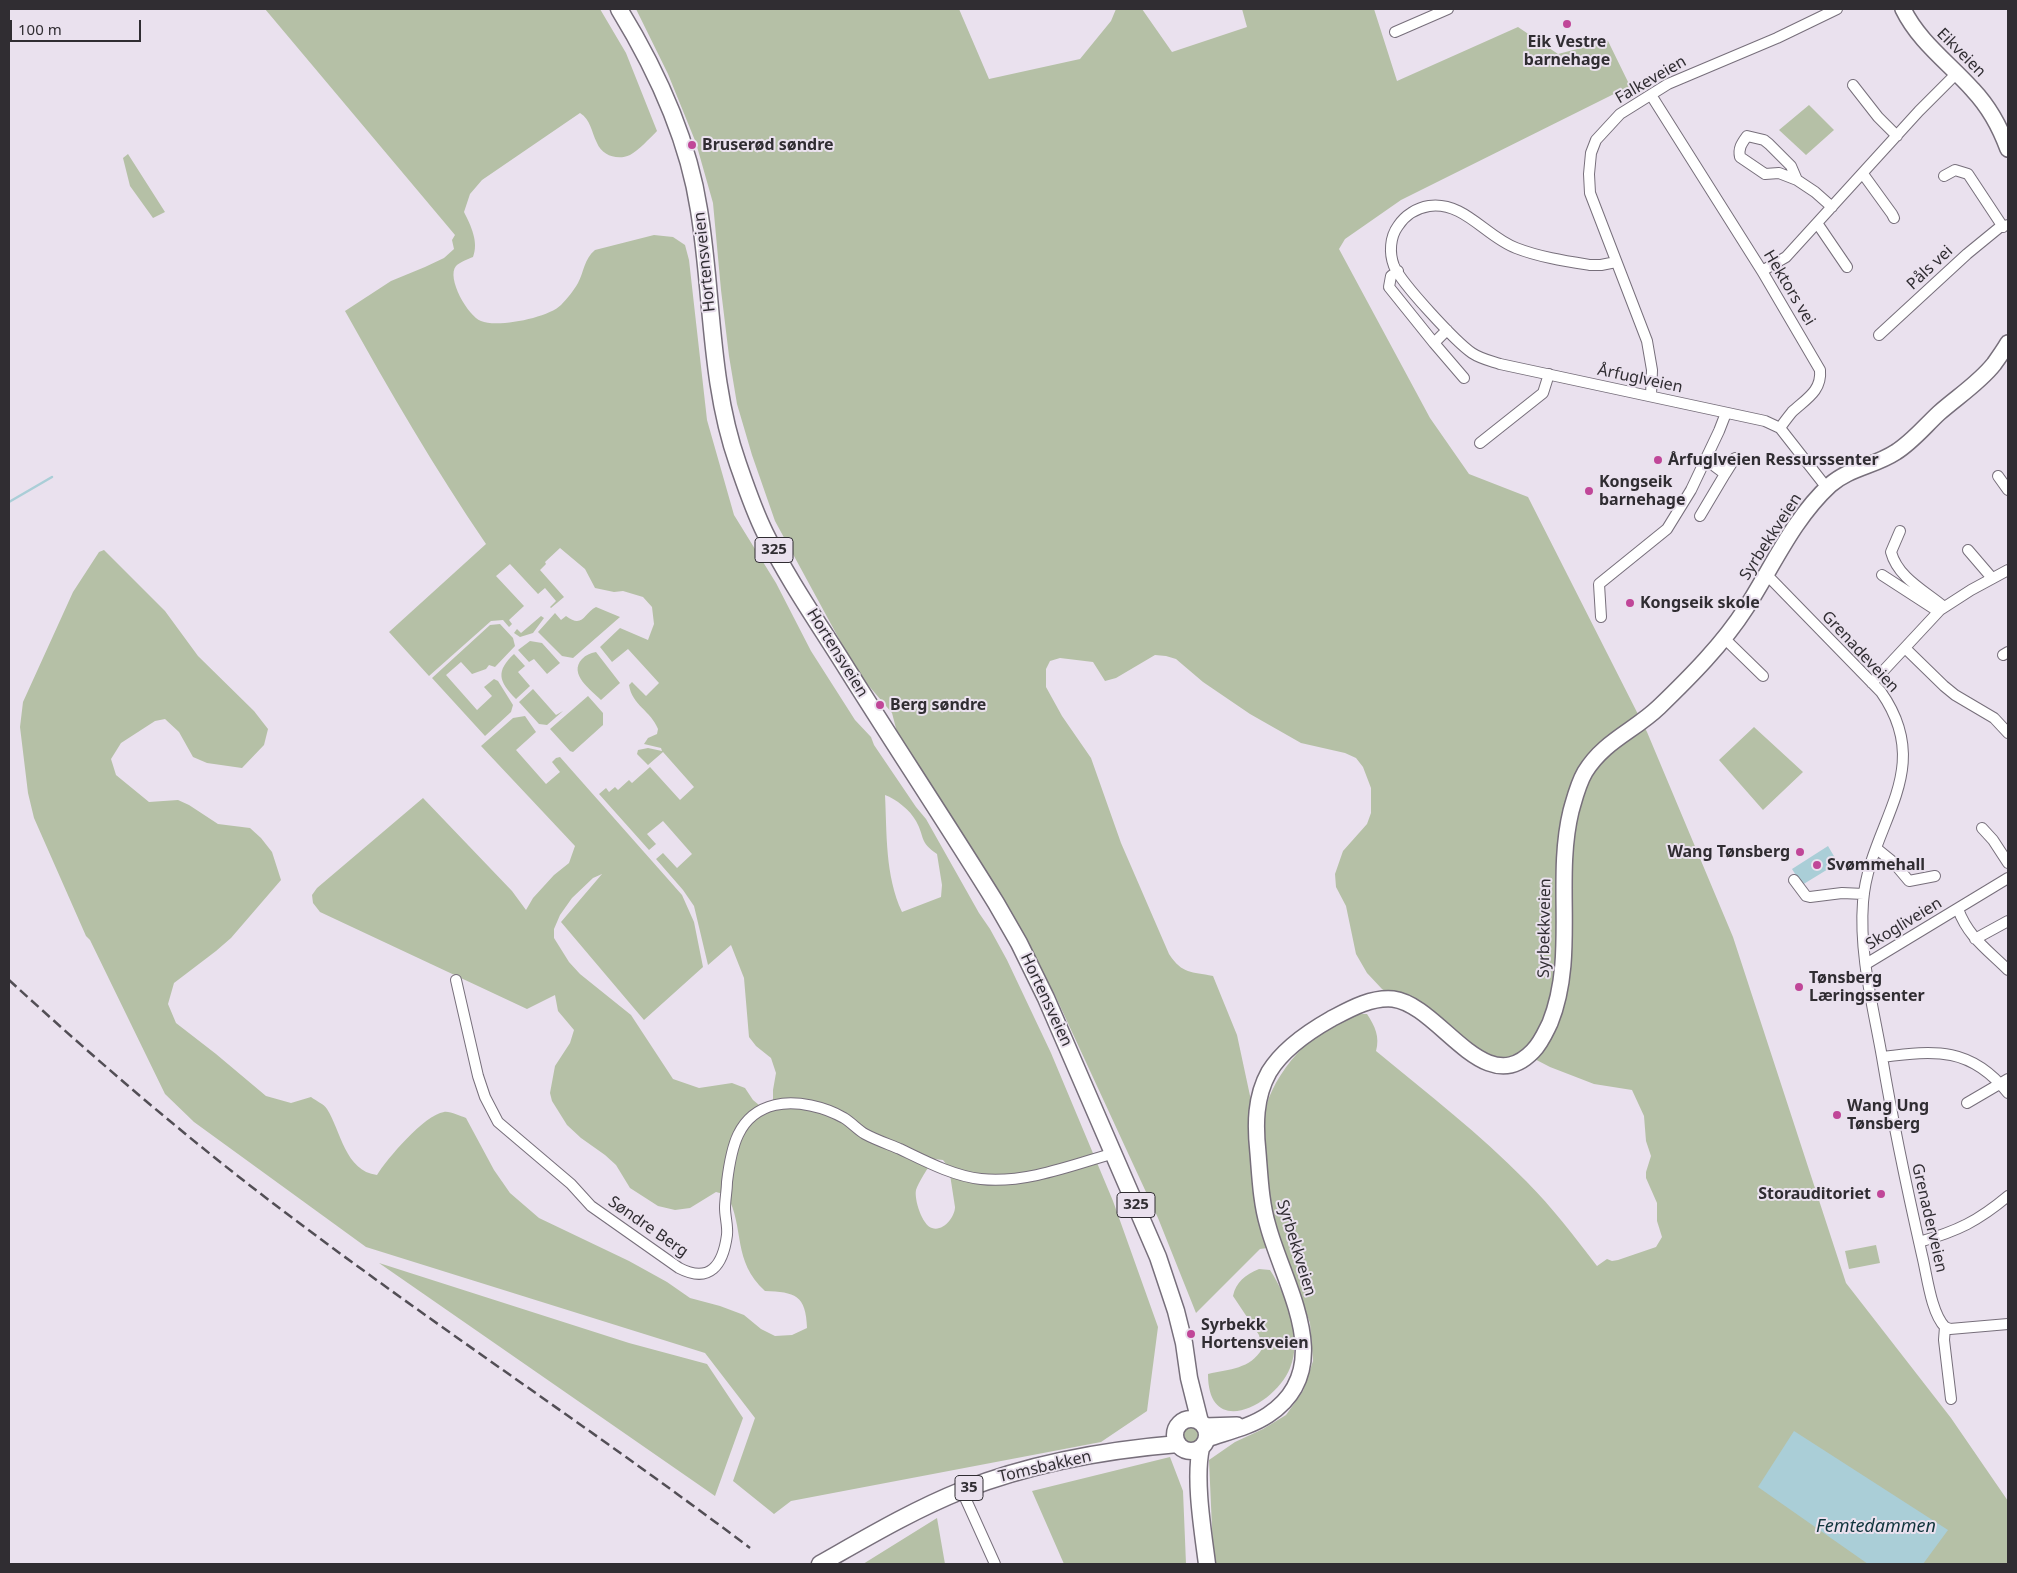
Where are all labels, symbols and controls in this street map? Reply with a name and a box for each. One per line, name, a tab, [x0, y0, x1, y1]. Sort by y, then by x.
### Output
scale bar	[12, 10, 144, 42]
marker: Eik Vestre barnehage	[1561, 18, 1573, 30]
text: 100 m	[18, 19, 62, 39]
street label: Eikveien	[1932, 24, 1990, 82]
place label: Eik Vestre barnehage	[1524, 32, 1610, 70]
street label: Falkeveien	[1612, 52, 1690, 108]
place label: Bruserød søndre	[702, 135, 834, 155]
marker: Bruserød søndre	[686, 139, 698, 151]
street label: Hortensveien	[690, 211, 720, 313]
street label: Påls vei	[1903, 242, 1957, 294]
street label: Hektors vei	[1759, 247, 1819, 329]
street label: Årfuglveien	[1596, 361, 1684, 397]
place label: Årfuglveien Ressurssenter	[1668, 450, 1879, 470]
marker: Årfuglveien Ressurssenter	[1652, 454, 1664, 466]
place label: Kongseik barnehage	[1599, 472, 1685, 510]
marker: Kongseik barnehage	[1583, 485, 1595, 497]
street label: Syrbekkveien	[1736, 490, 1806, 584]
road number: 325	[755, 538, 793, 562]
place label: Kongseik skole	[1640, 593, 1760, 613]
marker: Kongseik skole	[1624, 597, 1636, 609]
street label: Hortensveien	[802, 605, 872, 701]
street label: Grenadeveien	[1817, 607, 1903, 697]
place label: Berg søndre	[890, 695, 986, 715]
marker: Berg søndre	[874, 699, 886, 711]
place label: Wang Tønsberg	[1667, 842, 1790, 862]
marker: Wang Tønsberg	[1794, 846, 1806, 858]
place label: Svømmehall	[1827, 855, 1925, 875]
marker: Svømmehall	[1811, 859, 1823, 871]
street label: Syrbekkveien	[1535, 878, 1555, 978]
street label: Skogliveien	[1862, 894, 1946, 954]
street label: Hortensveien	[1016, 950, 1076, 1050]
place label: Tønsberg Læringssenter	[1809, 968, 1925, 1006]
marker: Tønsberg Læringssenter	[1793, 981, 1805, 993]
place label: Wang Ung Tønsberg	[1847, 1096, 1929, 1134]
marker: Wang Ung Tønsberg	[1831, 1109, 1843, 1121]
street label: Grenaderveien	[1907, 1162, 1951, 1274]
place label: Storauditoriet	[1758, 1184, 1871, 1204]
marker: Storauditoriet	[1875, 1188, 1887, 1200]
street label: Søndre Berg	[604, 1192, 692, 1262]
road number: 325	[1117, 1192, 1155, 1218]
street label: Syrbekkveien	[1272, 1198, 1320, 1298]
place label: Syrbekk Hortensveien	[1201, 1315, 1309, 1353]
marker: Syrbekk Hortensveien	[1185, 1328, 1197, 1340]
street label: Tomsbakken	[997, 1447, 1093, 1487]
road number: 35	[955, 1476, 983, 1500]
water label: Femtedammen	[1816, 1516, 1936, 1538]

